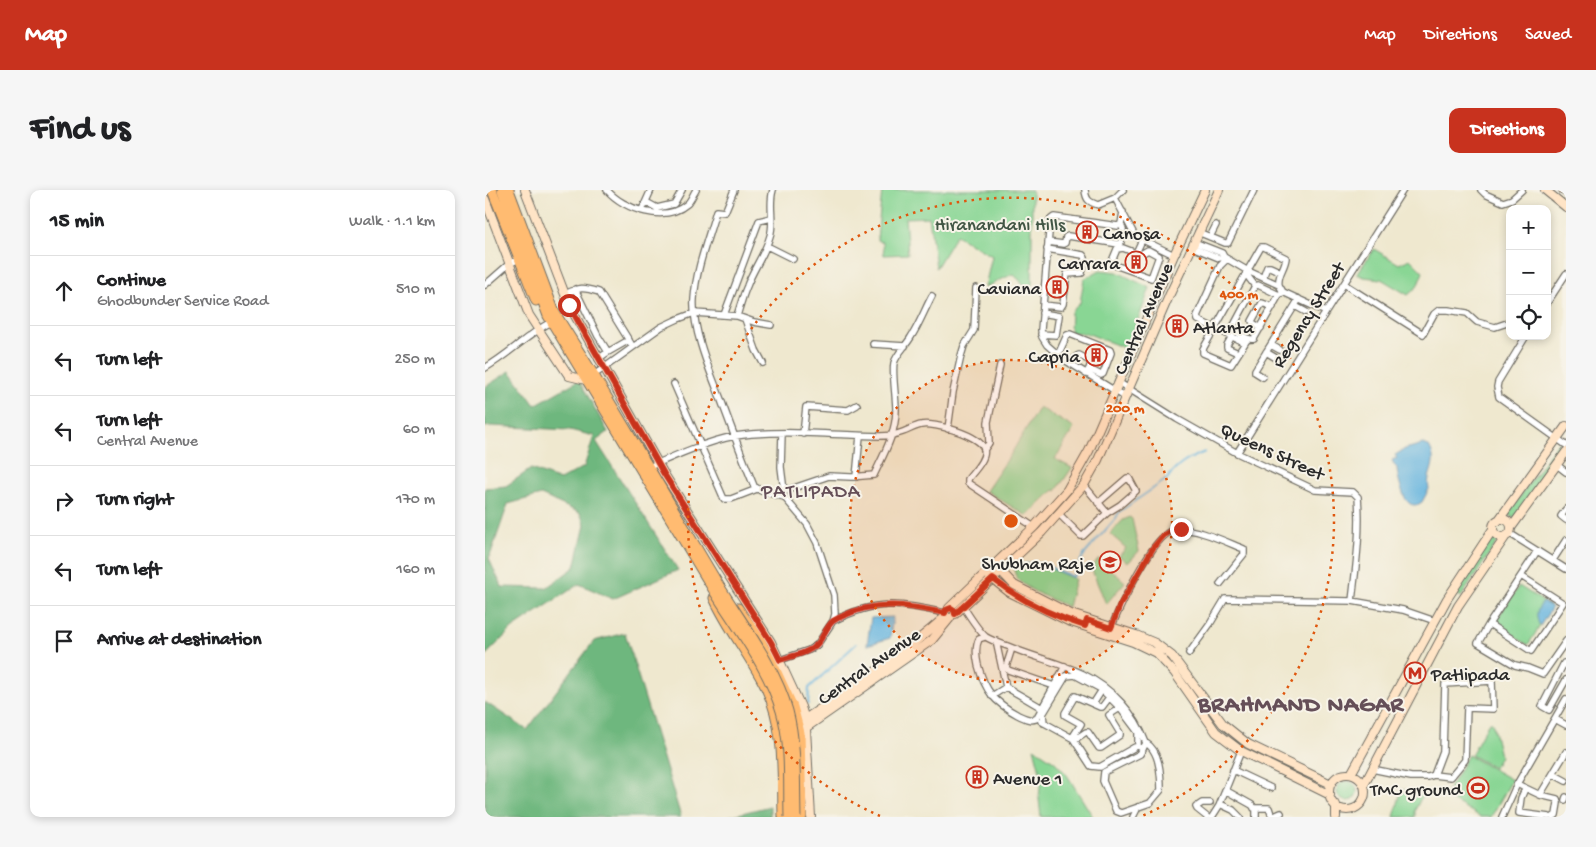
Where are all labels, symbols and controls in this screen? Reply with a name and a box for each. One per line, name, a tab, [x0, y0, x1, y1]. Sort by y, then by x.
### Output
text: Map	[25, 21, 67, 50]
text: Map	[1364, 25, 1396, 46]
text: Directions	[1424, 25, 1497, 46]
text: Saved	[1525, 25, 1571, 46]
button: Directions	[1449, 108, 1566, 153]
text: Find us	[30, 110, 130, 151]
map controls	[1506, 205, 1551, 340]
button: +	[1506, 205, 1551, 250]
text: 15 min	[50, 210, 104, 235]
text: Walk · 1.1 km	[349, 213, 435, 232]
park label: Hiranandani Hills	[935, 215, 1066, 238]
building icon: Canosa	[1075, 220, 1099, 244]
place label: Canosa	[1103, 224, 1162, 247]
building icon: Carrara	[1124, 250, 1148, 274]
button: −	[1506, 250, 1551, 295]
place label: Carrara	[1058, 254, 1121, 277]
street label: Regency Street	[1268, 257, 1353, 373]
street label: Central Avenue	[1110, 260, 1180, 379]
text: Continue	[97, 270, 166, 293]
building icon: Caviana	[1045, 275, 1069, 299]
icon: ahead	[50, 277, 78, 305]
place label: Caviana	[978, 279, 1042, 302]
text: 510 m	[396, 281, 435, 300]
text: 400 m	[1219, 286, 1259, 304]
text: Ghodbunder Service Road	[97, 293, 268, 312]
route start	[558, 294, 581, 317]
button: locate	[1506, 295, 1551, 340]
building icon: Atlanta	[1165, 314, 1189, 338]
place label: Atlanta	[1193, 318, 1255, 341]
building icon: Capria	[1084, 343, 1108, 367]
icon: left	[50, 347, 78, 375]
place label: Capria	[1028, 347, 1081, 370]
text: Turn left	[97, 349, 161, 372]
text: 250 m	[395, 351, 435, 370]
text: 200 m	[1106, 400, 1145, 418]
text: Turn left	[97, 410, 161, 433]
icon: left	[50, 417, 78, 445]
street label: Queens Street	[1216, 419, 1329, 488]
text: 60 m	[403, 421, 435, 440]
text: Central Avenue	[97, 433, 198, 452]
district label: PATLIPADA	[760, 482, 861, 505]
icon: right	[50, 487, 78, 515]
text: Turn right	[97, 489, 173, 512]
text: 170 m	[396, 491, 435, 510]
centre of rings	[1002, 512, 1020, 530]
route end	[1170, 518, 1193, 541]
school or university icon: Shubham Raje	[1098, 550, 1122, 574]
place label: Shubham Raje	[981, 554, 1094, 577]
icon: left	[50, 557, 78, 585]
text: Turn left	[97, 559, 161, 582]
text: 160 m	[396, 561, 435, 580]
street label: Central Avenue	[814, 624, 926, 712]
icon: arrive	[50, 627, 78, 655]
text: Arrive at destination	[97, 629, 261, 652]
metro station icon: Patlipada	[1403, 661, 1427, 685]
place label: Patlipada	[1430, 665, 1511, 688]
district label: BRAHMAND NAGAR	[1197, 692, 1405, 721]
building icon: Avenue 1	[965, 765, 989, 789]
place label: Avenue 1	[993, 769, 1062, 792]
sports icon: TMC ground	[1466, 776, 1490, 800]
place label: TMC ground	[1369, 780, 1464, 803]

